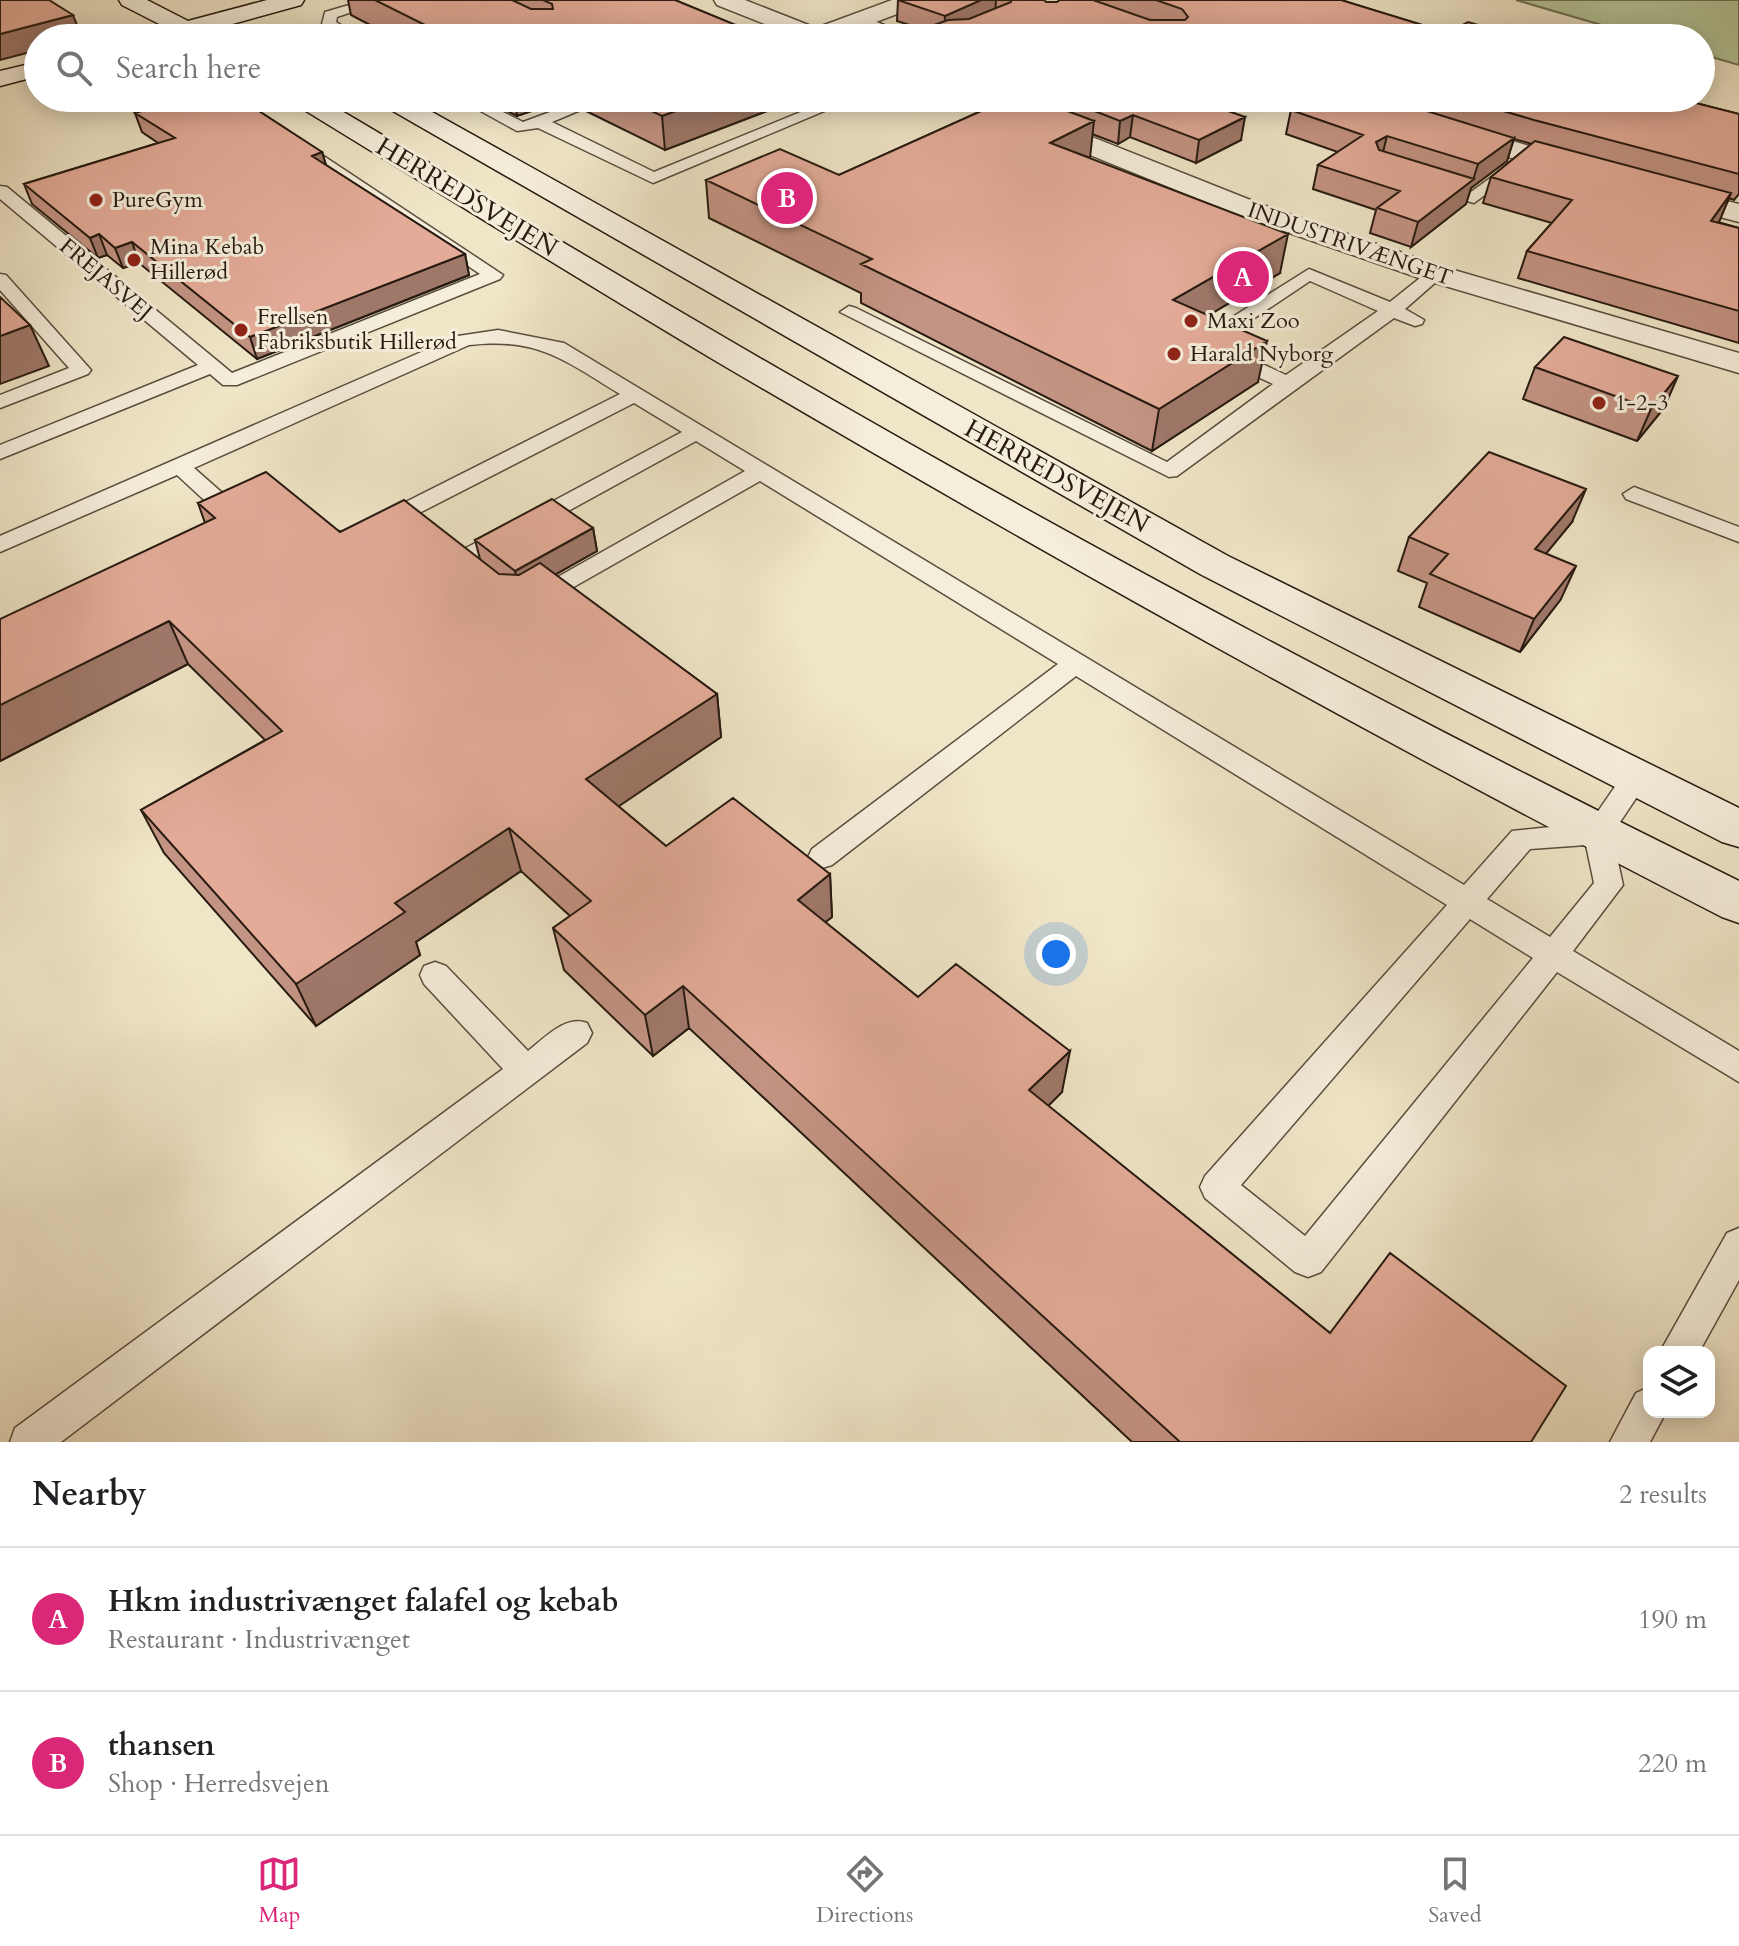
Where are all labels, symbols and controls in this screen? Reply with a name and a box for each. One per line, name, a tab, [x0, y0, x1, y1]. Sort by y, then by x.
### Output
search box	[24, 24, 1715, 112]
icon: search	[52, 46, 96, 90]
text: Search here	[116, 48, 261, 89]
street label: HERREDSVEJEN	[370, 129, 564, 265]
pin: B	[761, 168, 813, 228]
place label: PureGym	[112, 185, 203, 215]
marker: PureGym	[87, 191, 105, 209]
street label: INDUSTRIVÆNGET	[1244, 195, 1456, 293]
street label: FREJASVEJ	[53, 231, 159, 327]
place label: Mina Kebab Hillerød	[150, 232, 264, 287]
pin: A	[1217, 247, 1269, 307]
marker: Mina Kebab Hillerød	[125, 251, 143, 269]
place label: Frellsen Fabriksbutik Hillerød	[257, 302, 457, 357]
place label: Maxi Zoo	[1207, 306, 1300, 336]
marker: Maxi Zoo	[1182, 312, 1200, 330]
marker: Frellsen Fabriksbutik Hillerød	[232, 321, 250, 339]
place label: Harald Nyborg	[1190, 339, 1334, 369]
marker: Harald Nyborg	[1165, 345, 1183, 363]
place label: 1-2-3	[1615, 388, 1668, 418]
marker: 1-2-3	[1590, 394, 1608, 412]
street label: HERREDSVEJEN	[958, 411, 1156, 541]
your location	[1036, 934, 1076, 974]
map controls	[1643, 1346, 1715, 1418]
button: layers	[1643, 1346, 1715, 1418]
text: Nearby	[32, 1471, 147, 1517]
text: 2 results	[1619, 1477, 1707, 1512]
text: Hkm industrivænget falafel og kebab	[108, 1581, 619, 1622]
text: A	[48, 1602, 68, 1637]
text: 190 m	[1638, 1602, 1707, 1637]
text: Restaurant · Industrivænget	[108, 1622, 410, 1657]
text: thansen	[108, 1725, 215, 1766]
text: B	[49, 1746, 67, 1781]
text: 220 m	[1638, 1746, 1707, 1781]
text: Shop · Herredsvejen	[108, 1766, 329, 1801]
tab: Map	[257, 1852, 301, 1930]
tab: Directions	[816, 1852, 913, 1930]
tab: Saved	[1428, 1852, 1482, 1930]

